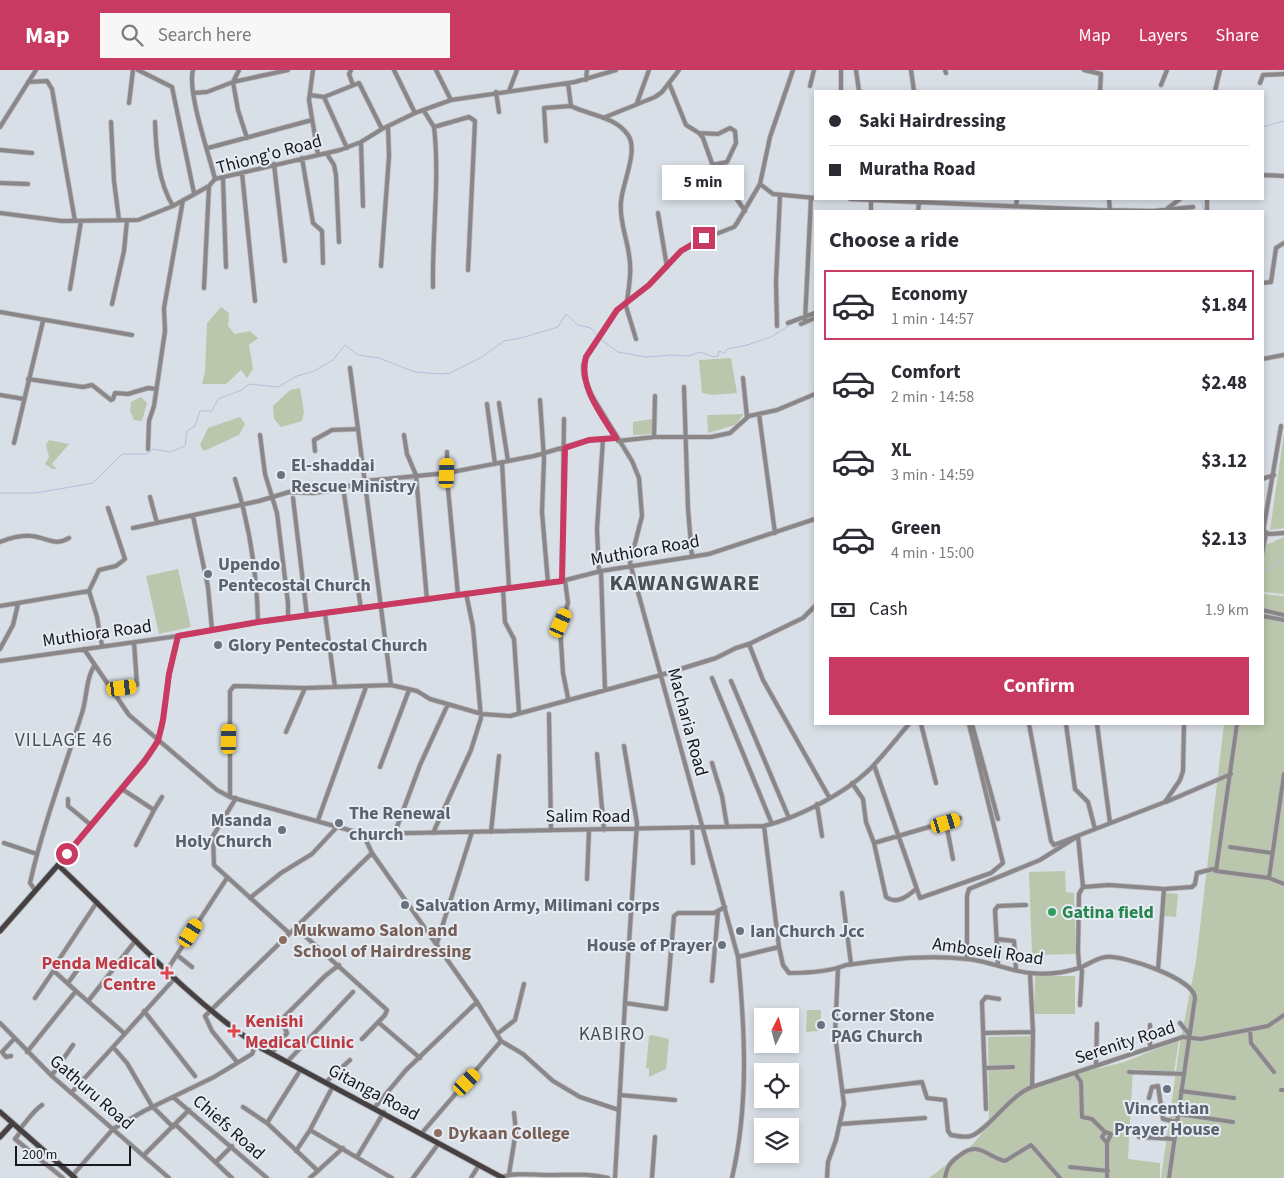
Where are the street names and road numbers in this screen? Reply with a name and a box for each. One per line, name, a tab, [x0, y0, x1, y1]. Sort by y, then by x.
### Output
street label: Thiong'o Road	[213, 128, 325, 181]
street label: Muthiora Road	[589, 529, 701, 572]
street label: Muthiora Road	[41, 613, 153, 654]
street label: Macharia Road	[661, 665, 714, 779]
street label: Salim Road	[546, 804, 630, 829]
street label: Amboseli Road	[931, 931, 1045, 972]
street label: Serenity Road	[1072, 1014, 1179, 1071]
street label: Gathuru Road	[44, 1049, 139, 1136]
street label: Gitanga Road	[324, 1058, 424, 1127]
street label: Chiefs Road	[187, 1089, 270, 1166]

